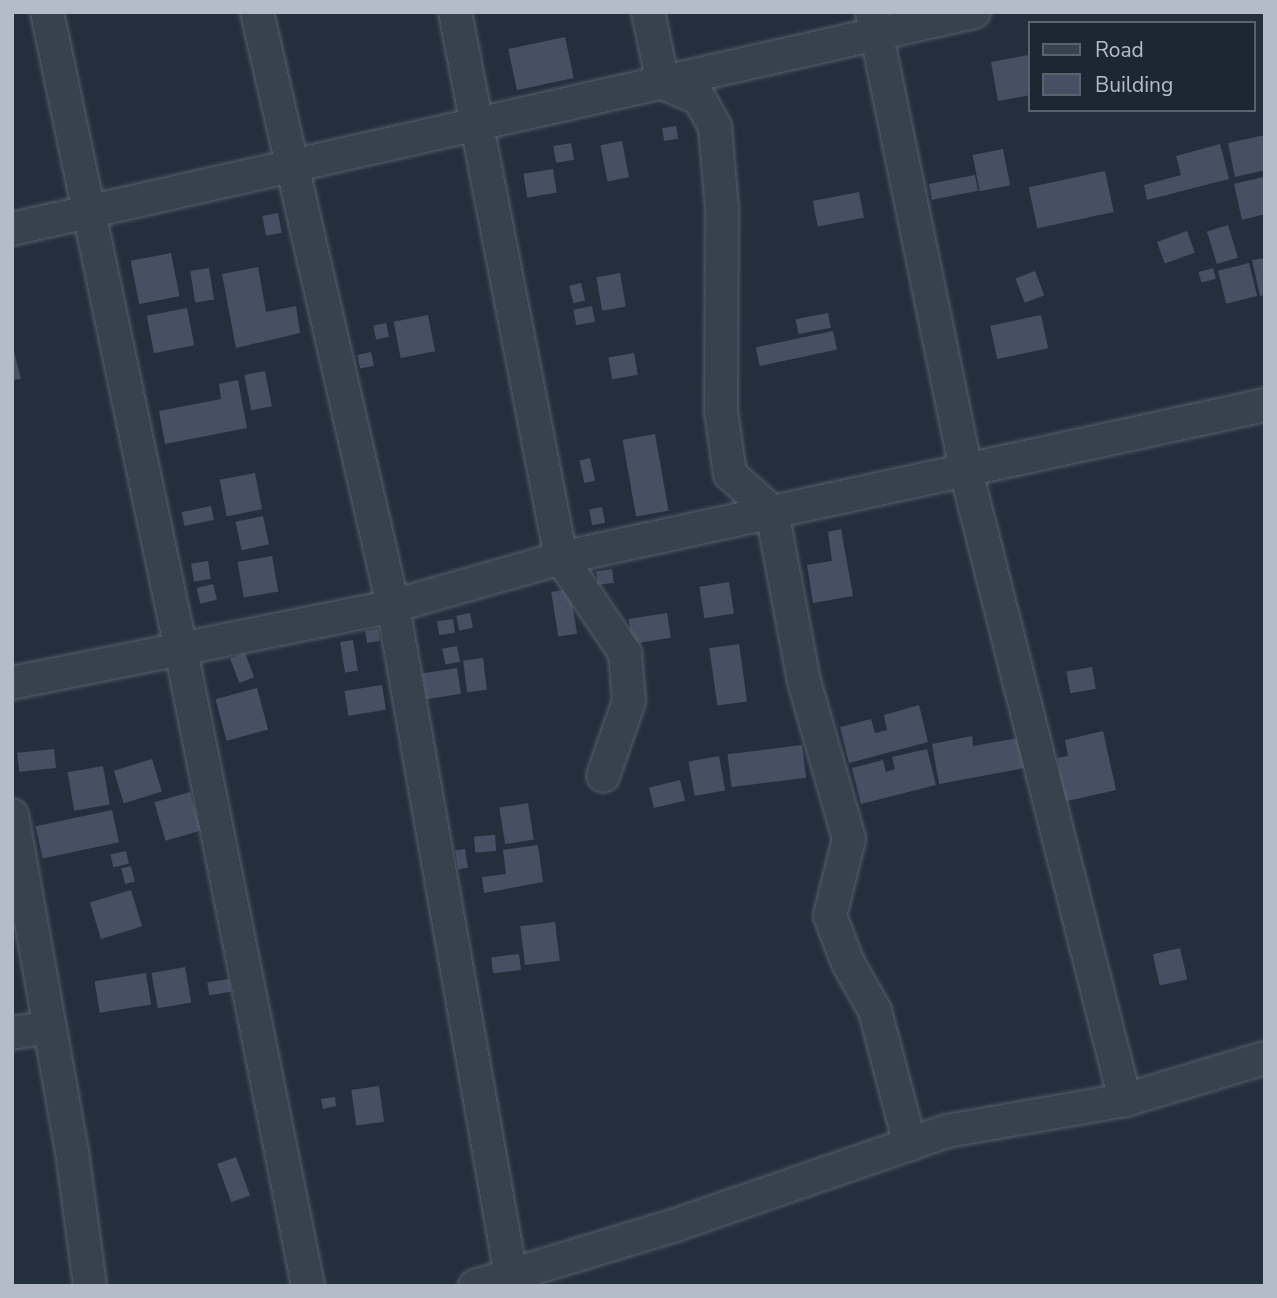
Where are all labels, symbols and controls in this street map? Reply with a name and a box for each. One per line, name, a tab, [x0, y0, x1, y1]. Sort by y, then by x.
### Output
legend	[1028, 21, 1256, 112]
text: Road	[1095, 36, 1144, 64]
text: Building	[1095, 71, 1173, 99]

